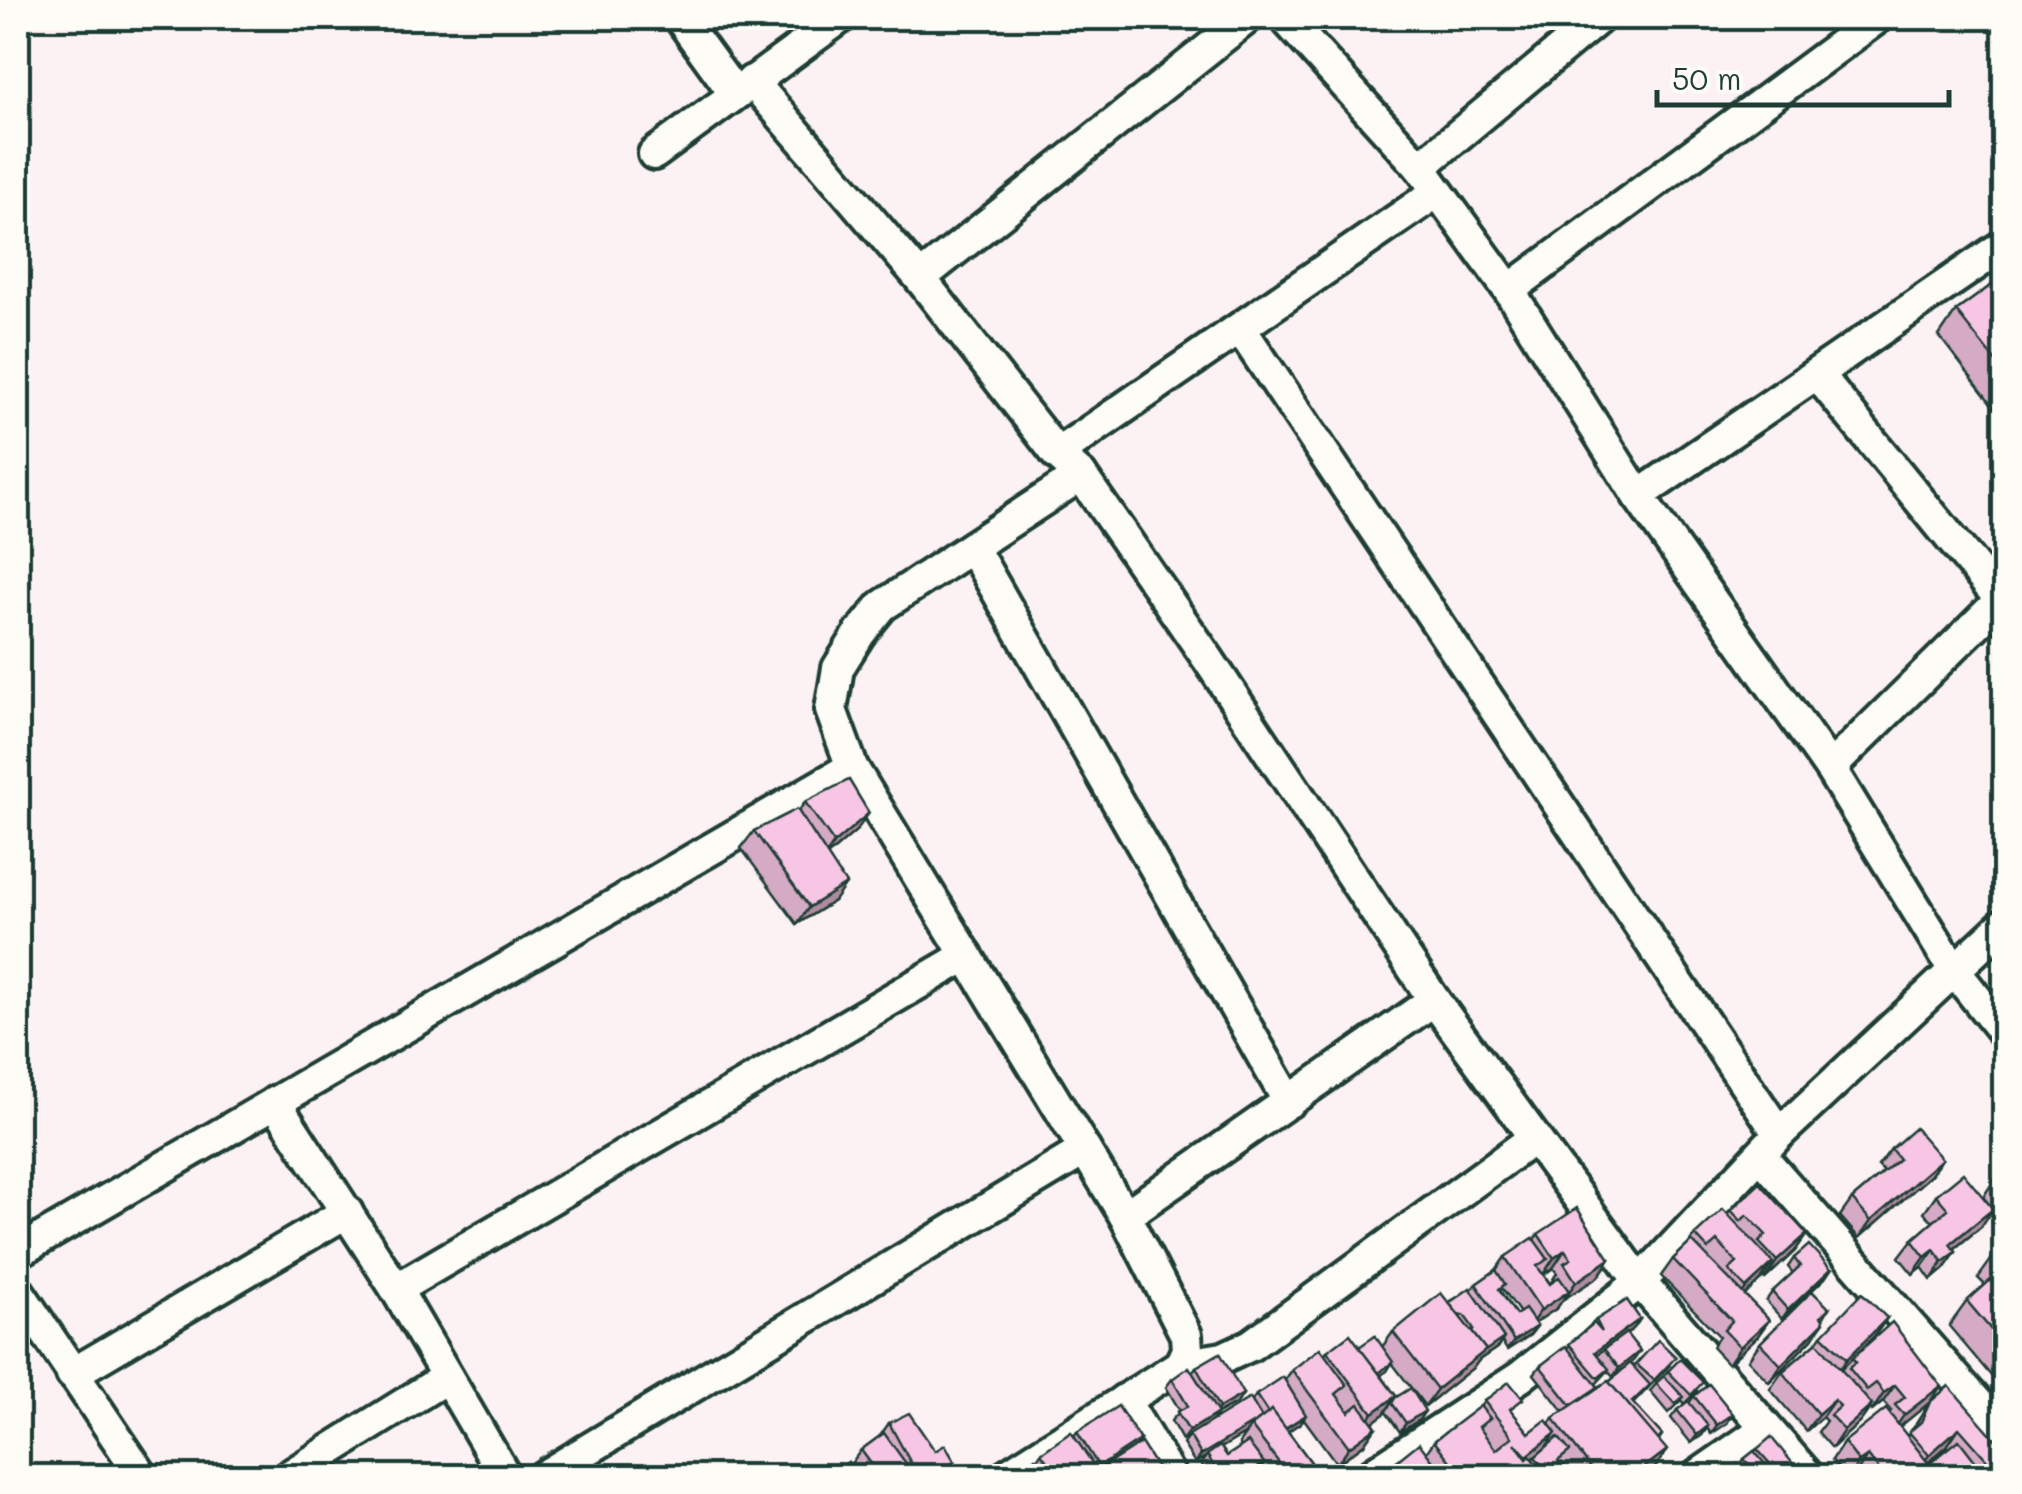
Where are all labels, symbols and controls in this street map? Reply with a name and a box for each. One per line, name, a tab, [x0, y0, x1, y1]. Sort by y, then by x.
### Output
scale bar	[1657, 45, 1950, 107]
text: 50 m	[1672, 58, 1742, 98]

